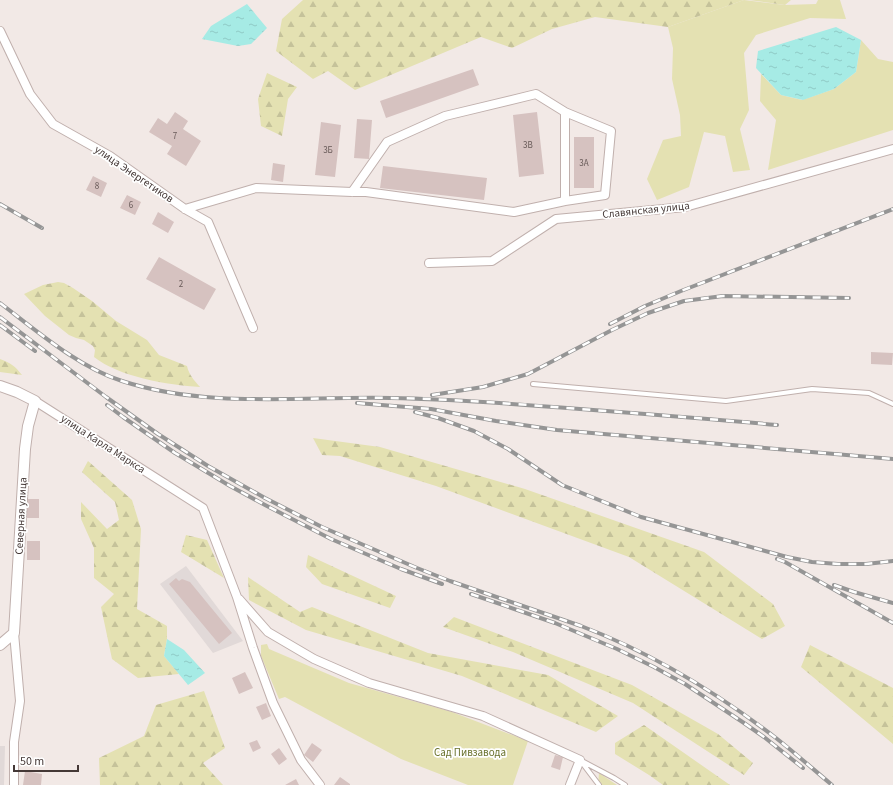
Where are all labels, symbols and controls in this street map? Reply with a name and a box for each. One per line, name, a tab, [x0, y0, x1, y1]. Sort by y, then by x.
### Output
house number: 7	[173, 130, 178, 143]
house number: 3В	[523, 139, 533, 152]
street label: улица Энергетиков	[91, 142, 177, 206]
house number: 3Б	[323, 144, 333, 157]
house number: 3А	[579, 157, 589, 170]
house number: 8	[95, 180, 100, 193]
street label: Славянская улица	[602, 198, 690, 222]
house number: 6	[129, 199, 134, 212]
house number: 2	[179, 278, 184, 291]
street label: улица Карла Маркса	[58, 411, 148, 477]
street label: Северная улица	[11, 477, 31, 555]
park label: Сад Пивзавода	[434, 745, 506, 760]
scale bar	[14, 747, 78, 773]
text: 50 m	[20, 753, 44, 770]

